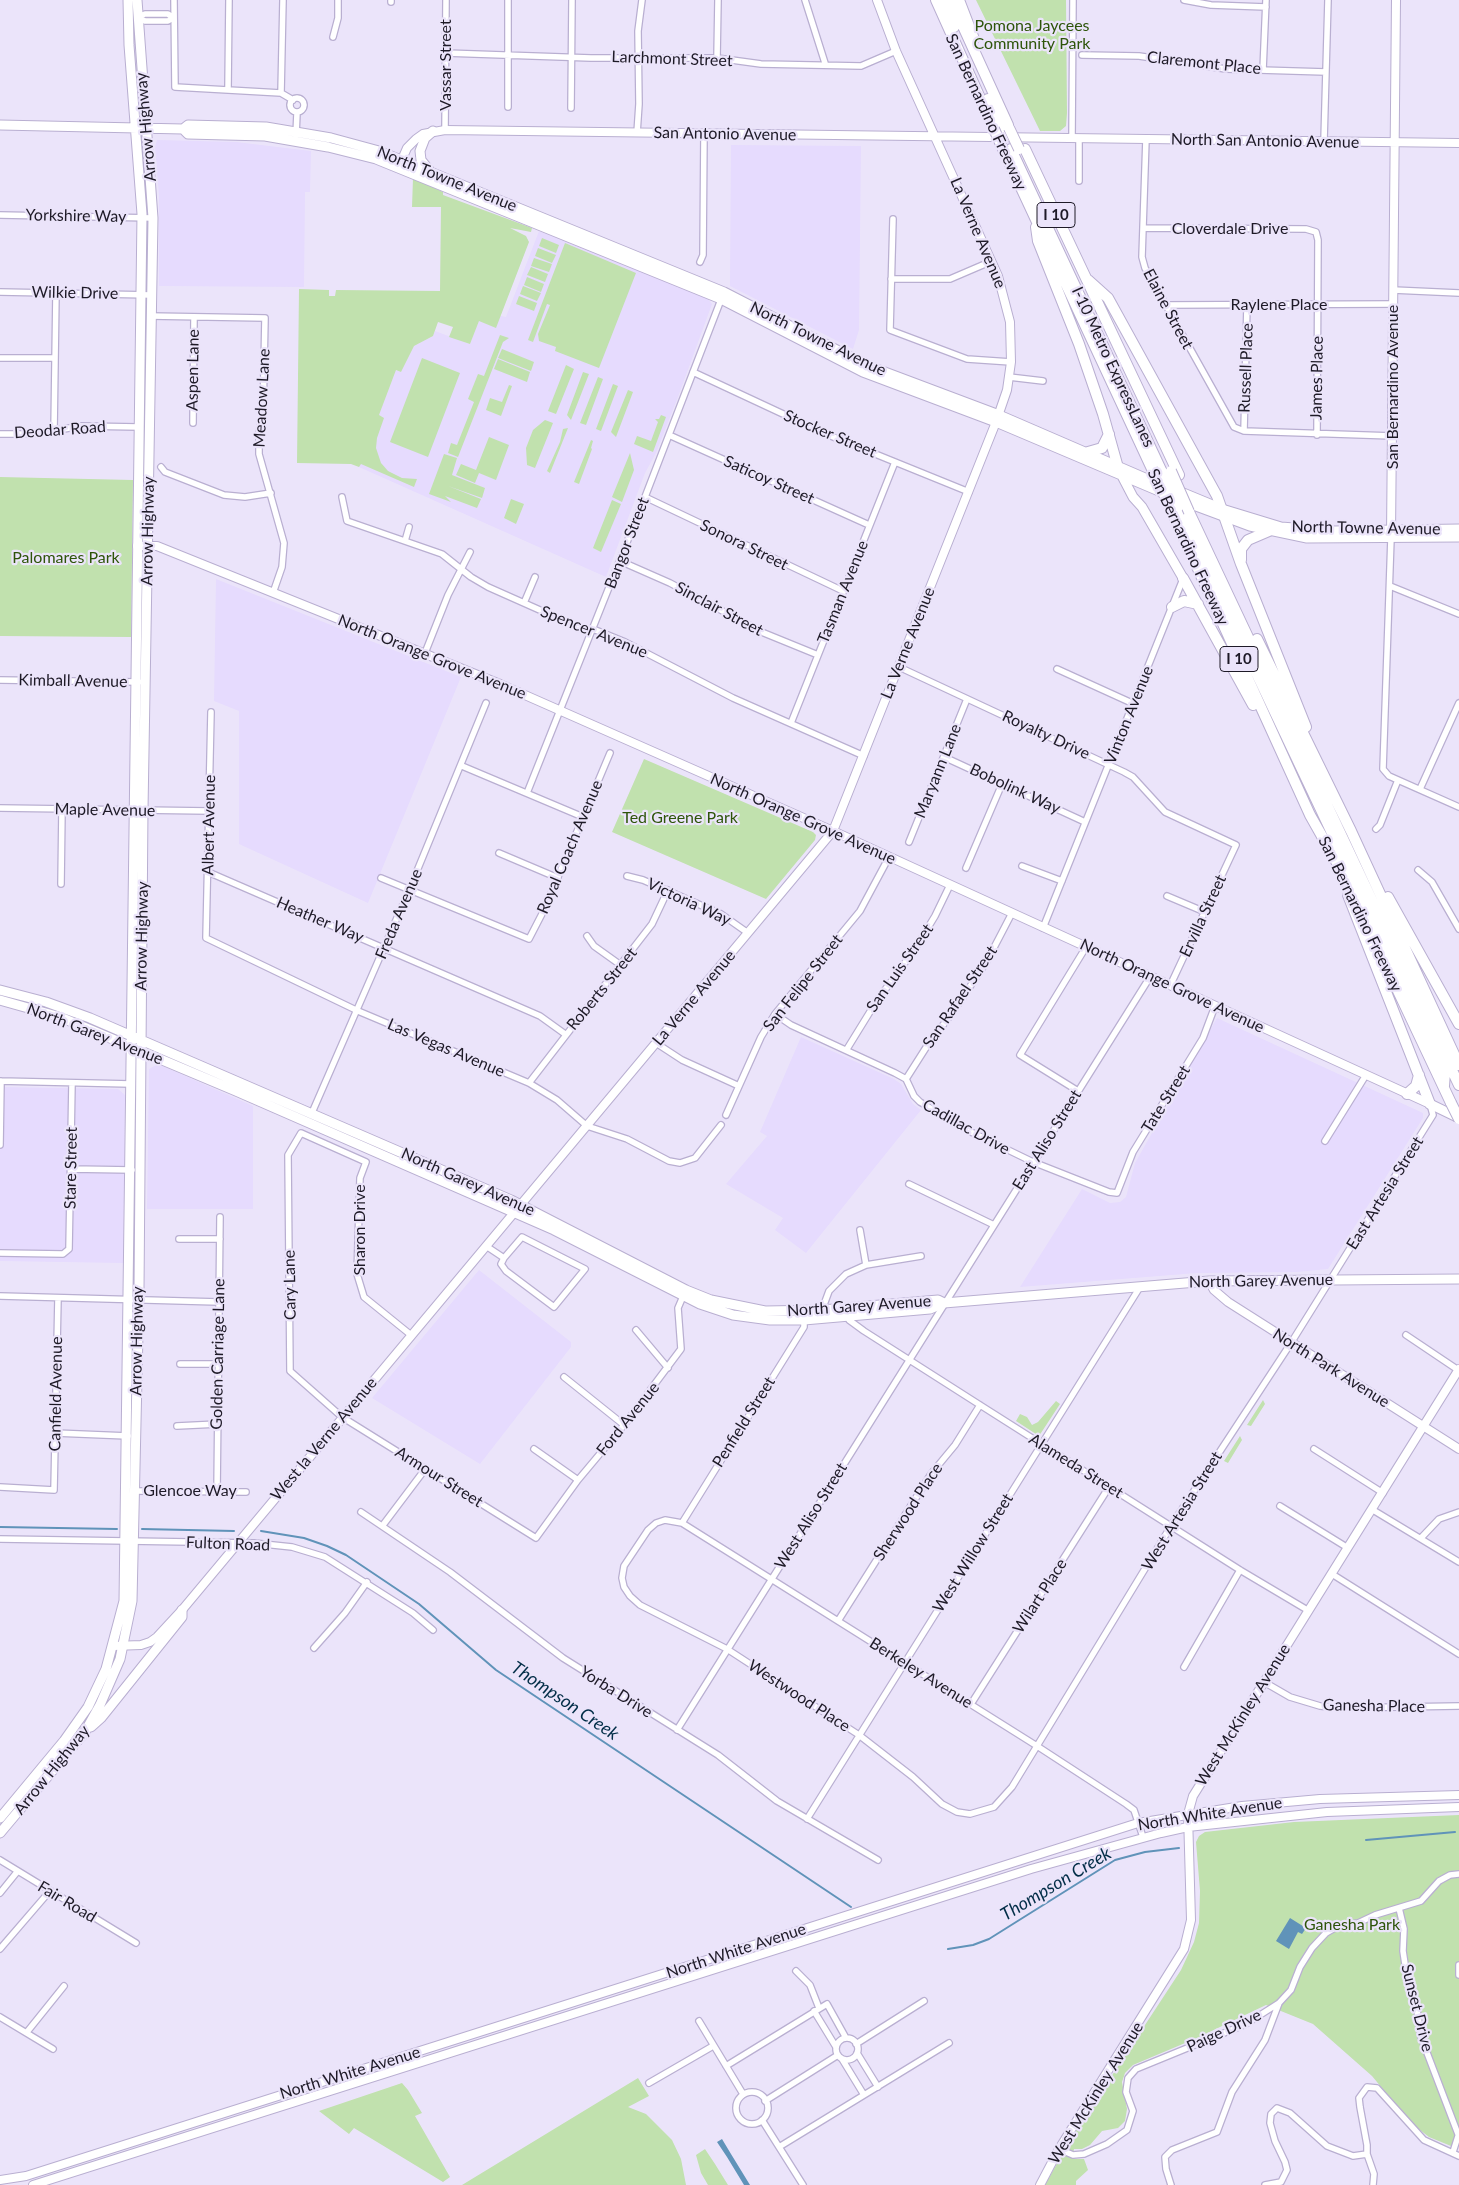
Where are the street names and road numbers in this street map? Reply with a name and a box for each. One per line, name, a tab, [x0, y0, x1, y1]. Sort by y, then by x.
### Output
street label: Vassar Street	[436, 19, 456, 111]
street label: San Bernardino Freeway	[941, 31, 1031, 193]
street label: Larchmont Street	[611, 47, 733, 71]
street label: Claremont Place	[1146, 47, 1262, 79]
street label: Arrow Highway	[132, 72, 160, 182]
street label: San Antonio Avenue	[653, 123, 797, 145]
street label: North San Antonio Avenue	[1171, 130, 1359, 152]
street label: North Towne Avenue	[374, 142, 520, 216]
street label: La Verne Avenue	[946, 175, 1010, 291]
road number: I 10	[1037, 202, 1075, 228]
street label: Yorkshire Way	[26, 206, 126, 226]
street label: Cloverdale Drive	[1172, 219, 1288, 239]
street label: Elaine Street	[1139, 265, 1197, 353]
street label: Wilkie Drive	[31, 283, 119, 303]
street label: I-10 Metro ExpressLanes	[1067, 284, 1159, 450]
street label: Raylene Place	[1231, 295, 1327, 315]
street label: North Towne Avenue	[747, 298, 889, 380]
street label: San Bernardino Avenue	[1383, 305, 1403, 469]
street label: Russell Place	[1235, 323, 1257, 413]
street label: Aspen Lane	[183, 329, 203, 411]
street label: James Place	[1307, 336, 1327, 420]
street label: Meadow Lane	[250, 348, 274, 448]
street label: Stocker Street	[781, 406, 879, 462]
street label: Deodar Road	[13, 417, 107, 443]
street label: Saticoy Street	[721, 451, 817, 509]
street label: San Bernardino Freeway	[1143, 466, 1233, 628]
street label: Arrow Highway	[137, 476, 159, 586]
street label: Bangor Street	[601, 495, 653, 591]
street label: Sonora Street	[697, 515, 791, 575]
street label: North Towne Avenue	[1291, 517, 1441, 539]
street label: Tasman Avenue	[814, 538, 872, 646]
street label: Sinclair Street	[672, 578, 766, 640]
street label: La Verne Avenue	[877, 584, 939, 702]
street label: Spencer Avenue	[538, 602, 650, 662]
street label: North Orange Grove Avenue	[335, 610, 529, 704]
road number: I 10	[1220, 646, 1258, 672]
street label: Vinton Avenue	[1101, 663, 1157, 767]
street label: Kimball Avenue	[18, 670, 128, 692]
street label: Royalty Drive	[999, 706, 1093, 764]
street label: Maryann Lane	[910, 721, 966, 821]
street label: Bobolink Way	[967, 760, 1063, 818]
street label: North Orange Grove Avenue	[707, 769, 899, 869]
street label: Albert Avenue	[199, 775, 219, 875]
street label: Royal Coach Avenue	[533, 777, 607, 917]
street label: Maple Avenue	[54, 800, 156, 820]
street label: San Bernardino Freeway	[1314, 833, 1406, 995]
street label: Freda Avenue	[371, 866, 427, 962]
street label: Ervilla Street	[1176, 872, 1230, 960]
street label: Victoria Way	[644, 874, 734, 930]
street label: Arrow Highway	[131, 881, 153, 991]
street label: Heather Way	[273, 893, 367, 947]
street label: San Luis Street	[863, 920, 937, 1016]
street label: San Felipe Street	[759, 931, 847, 1035]
street label: North Orange Grove Avenue	[1077, 935, 1267, 1037]
street label: San Rafael Street	[919, 942, 1001, 1052]
street label: Roberts Street	[563, 944, 641, 1034]
street label: La Verne Avenue	[649, 946, 739, 1050]
street label: North Garey Avenue	[24, 999, 166, 1069]
street label: Las Vegas Avenue	[384, 1015, 508, 1081]
street label: Tate Street	[1138, 1062, 1194, 1136]
street label: East Aliso Street	[1009, 1086, 1085, 1194]
street label: Cadillac Drive	[919, 1095, 1013, 1159]
street label: Stare Street	[61, 1127, 81, 1209]
street label: East Artesia Street	[1343, 1133, 1427, 1253]
street label: North Garey Avenue	[398, 1144, 538, 1220]
street label: Sharon Drive	[350, 1184, 370, 1276]
street label: Cary Lane	[280, 1250, 300, 1320]
street label: North Garey Avenue	[1189, 1270, 1333, 1292]
street label: Golden Carriage Lane	[207, 1278, 229, 1430]
street label: Arrow Highway	[126, 1286, 148, 1396]
street label: North Garey Avenue	[786, 1291, 932, 1321]
street label: North Park Avenue	[1269, 1324, 1393, 1412]
street label: Canfield Avenue	[45, 1336, 67, 1452]
street label: West la Verne Avenue	[267, 1373, 381, 1505]
street label: Penfield Street	[709, 1373, 779, 1471]
street label: Ford Avenue	[593, 1378, 663, 1460]
street label: Alameda Street	[1025, 1429, 1127, 1503]
street label: Armour Street	[392, 1442, 486, 1512]
street label: West Artesia Street	[1138, 1448, 1226, 1574]
street label: West Aliso Street	[771, 1459, 851, 1573]
street label: Sherwood Place	[869, 1460, 947, 1564]
street label: Glencoe Way	[143, 1481, 237, 1501]
street label: West Willow Street	[929, 1490, 1017, 1616]
street label: Fulton Road	[185, 1533, 271, 1555]
street label: Wilart Place	[1009, 1555, 1071, 1637]
street label: Berkeley Avenue	[866, 1634, 976, 1712]
street label: West McKinley Avenue	[1191, 1640, 1295, 1790]
street label: Westwood Place	[744, 1656, 854, 1736]
street label: Yorba Drive	[576, 1662, 656, 1722]
street label: Ganesha Place	[1323, 1696, 1425, 1716]
street label: Arrow Highway	[10, 1721, 94, 1819]
street label: North White Avenue	[1136, 1793, 1284, 1835]
street label: Fair Road	[34, 1877, 100, 1927]
street label: North White Avenue	[664, 1919, 808, 1983]
street label: Sunset Drive	[1397, 1962, 1437, 2054]
street label: Paige Drive	[1184, 2005, 1264, 2057]
street label: West McKinley Avenue	[1044, 2018, 1148, 2168]
street label: North White Avenue	[277, 2042, 423, 2104]

